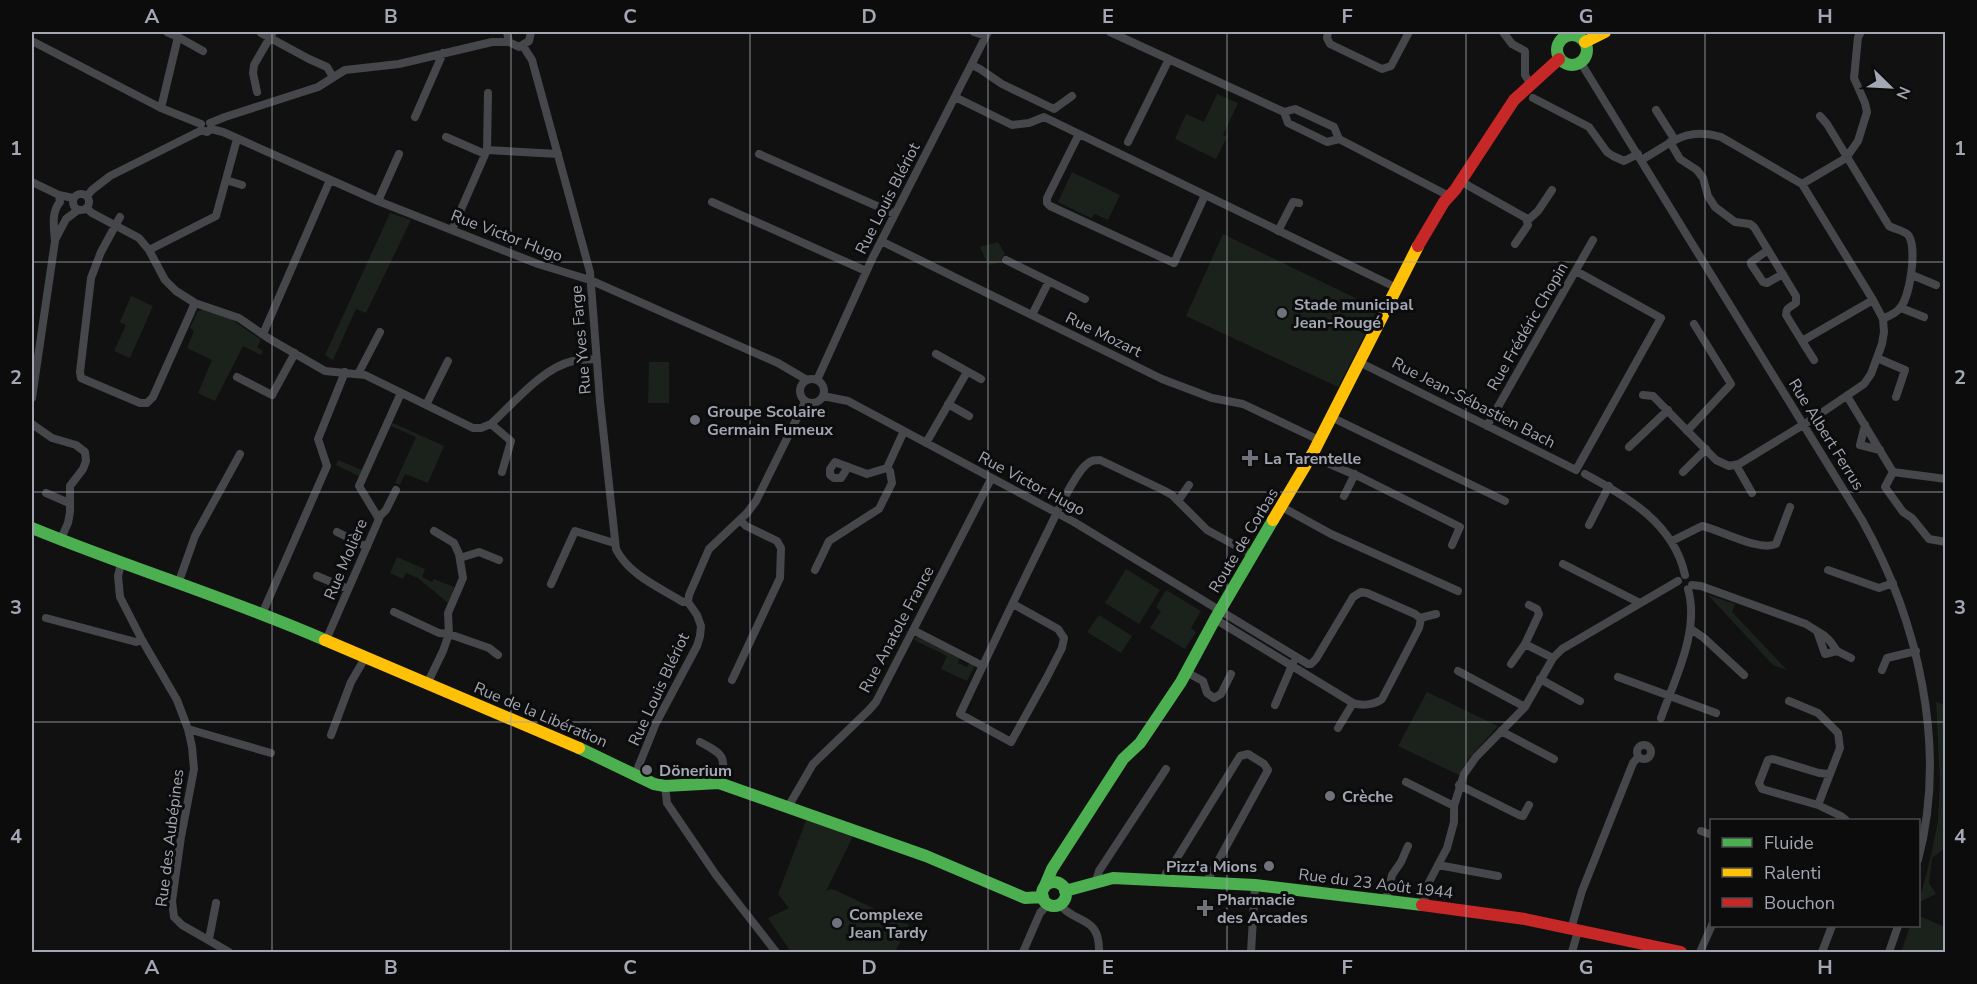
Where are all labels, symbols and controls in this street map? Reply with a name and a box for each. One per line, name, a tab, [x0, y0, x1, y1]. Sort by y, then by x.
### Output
text: A	[145, 3, 160, 30]
text: B	[384, 3, 398, 30]
text: C	[623, 3, 637, 30]
text: D	[861, 3, 877, 30]
text: E	[1102, 3, 1114, 30]
text: F	[1341, 3, 1353, 30]
text: G	[1579, 3, 1593, 30]
text: H	[1817, 3, 1833, 30]
north arrow	[1860, 57, 1920, 117]
text: N	[1890, 83, 1915, 103]
text: 1	[10, 135, 22, 162]
text: 1	[1954, 135, 1966, 162]
street label: Rue Louis Blériot	[850, 139, 926, 258]
street label: Rue Victor Hugo	[448, 204, 566, 267]
street label: Rue Frédéric Chopin	[1482, 258, 1574, 395]
street label: Rue Yves Farge	[565, 284, 597, 395]
place label: Stade municipal Jean-Rougé	[1293, 294, 1413, 334]
marker: Stade municipal Jean-Rougé	[1275, 306, 1289, 320]
street label: Rue Mozart	[1062, 307, 1146, 363]
street label: Rue Jean-Sébastien Bach	[1388, 352, 1559, 454]
text: 2	[10, 364, 22, 391]
text: 2	[1954, 364, 1966, 391]
street label: Rue Albert Ferrus	[1783, 375, 1869, 494]
place label: Groupe Scolaire Germain Fumeux	[707, 401, 833, 441]
marker: Groupe Scolaire Germain Fumeux	[688, 413, 702, 427]
street label: Rue Victor Hugo	[974, 446, 1089, 521]
place label: La Tarentelle	[1264, 448, 1362, 470]
marker: La Tarentelle	[1241, 449, 1259, 467]
street label: Route de Corbas	[1204, 484, 1284, 597]
street label: Rue Molière	[319, 516, 373, 603]
street label: Rue Anatole France	[854, 562, 940, 697]
text: 3	[10, 594, 22, 621]
text: 3	[1954, 594, 1966, 621]
street label: Rue Louis Blériot	[623, 629, 695, 749]
street label: Rue de la Libération	[470, 677, 611, 753]
place label: Dönerium	[659, 760, 732, 782]
marker: Dönerium	[640, 763, 654, 777]
street label: Rue des Aubépines	[151, 768, 189, 908]
place label: Crèche	[1342, 786, 1394, 808]
marker: Crèche	[1323, 789, 1337, 803]
legend	[1710, 819, 1920, 927]
text: 4	[10, 823, 22, 850]
text: 4	[1954, 823, 1966, 850]
text: Fluide	[1764, 831, 1814, 855]
place label: Pizz'a Mions	[1166, 856, 1257, 878]
marker: Pizz'a Mions	[1262, 859, 1276, 873]
text: Ralenti	[1764, 861, 1821, 885]
street label: Rue du 23 Août 1944	[1297, 864, 1455, 904]
place label: Pharmacie des Arcades	[1217, 889, 1308, 929]
text: Bouchon	[1764, 891, 1835, 915]
marker: Pharmacie des Arcades	[1198, 901, 1212, 915]
place label: Complexe Jean Tardy	[848, 904, 928, 944]
marker: Complexe Jean Tardy	[830, 916, 844, 930]
text: A	[145, 954, 160, 981]
text: B	[384, 954, 398, 981]
text: C	[623, 954, 637, 981]
text: D	[861, 954, 877, 981]
text: E	[1102, 954, 1114, 981]
text: F	[1341, 954, 1353, 981]
text: G	[1579, 954, 1593, 981]
text: H	[1817, 954, 1833, 981]

